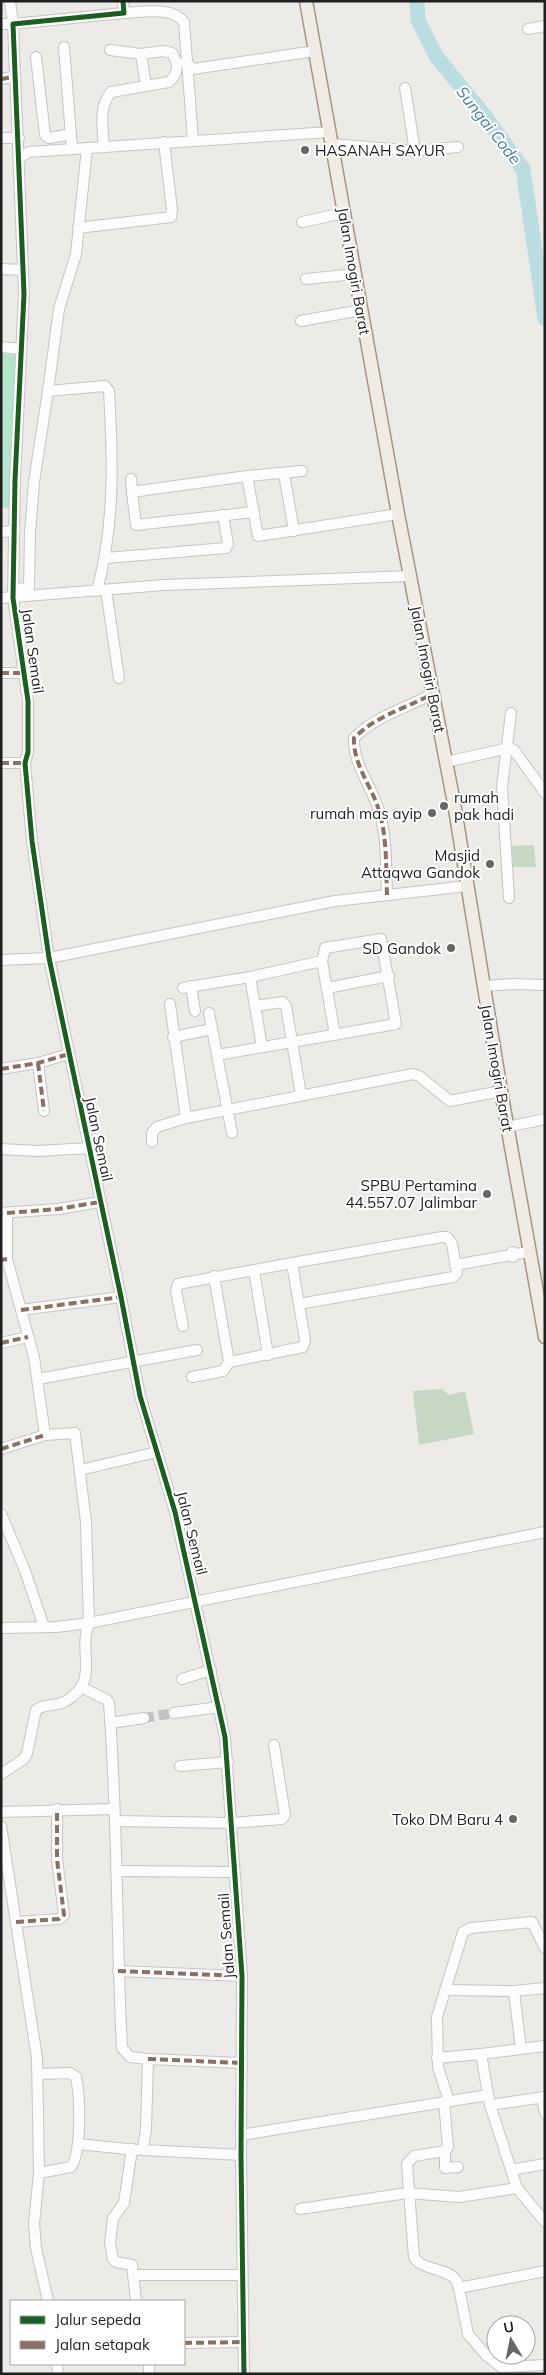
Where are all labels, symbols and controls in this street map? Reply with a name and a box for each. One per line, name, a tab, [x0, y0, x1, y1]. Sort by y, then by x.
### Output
water label: Sungai Code	[452, 82, 526, 168]
place label: HASANAH SAYUR	[315, 141, 445, 160]
marker: HASANAH SAYUR	[299, 144, 311, 156]
street label: Jalan Imogiri Barat	[333, 206, 375, 336]
street label: Jalan Imogiri Barat	[406, 604, 450, 734]
street label: Jalan Semail	[18, 607, 48, 695]
place label: rumah pak hadi	[454, 788, 514, 824]
marker: rumah pak hadi	[438, 800, 450, 812]
place label: rumah mas ayip	[310, 804, 422, 823]
marker: rumah mas ayip	[426, 807, 438, 819]
place label: Masjid Attaqwa Gandok	[361, 846, 480, 882]
marker: Masjid Attaqwa Gandok	[484, 858, 496, 870]
place label: SD Gandok	[362, 939, 441, 958]
marker: SD Gandok	[445, 942, 457, 954]
street label: Jalan Imogiri Barat	[476, 1003, 518, 1133]
street label: Jalan Semail	[81, 1095, 117, 1183]
place label: SPBU Pertamina 44.557.07 Jalimbar	[346, 1176, 478, 1212]
marker: SPBU Pertamina 44.557.07 Jalimbar	[481, 1188, 493, 1200]
street label: Jalan Semail	[172, 1489, 212, 1577]
place label: Toko DM Baru 4	[392, 1810, 503, 1829]
marker: Toko DM Baru 4	[507, 1813, 519, 1825]
street label: Jalan Semail	[214, 1892, 238, 1980]
legend	[10, 2300, 185, 2365]
text: Jalur sepeda	[55, 2310, 141, 2329]
north arrow	[486, 2315, 536, 2365]
text: U	[502, 2317, 515, 2337]
text: Jalan setapak	[55, 2335, 150, 2354]

